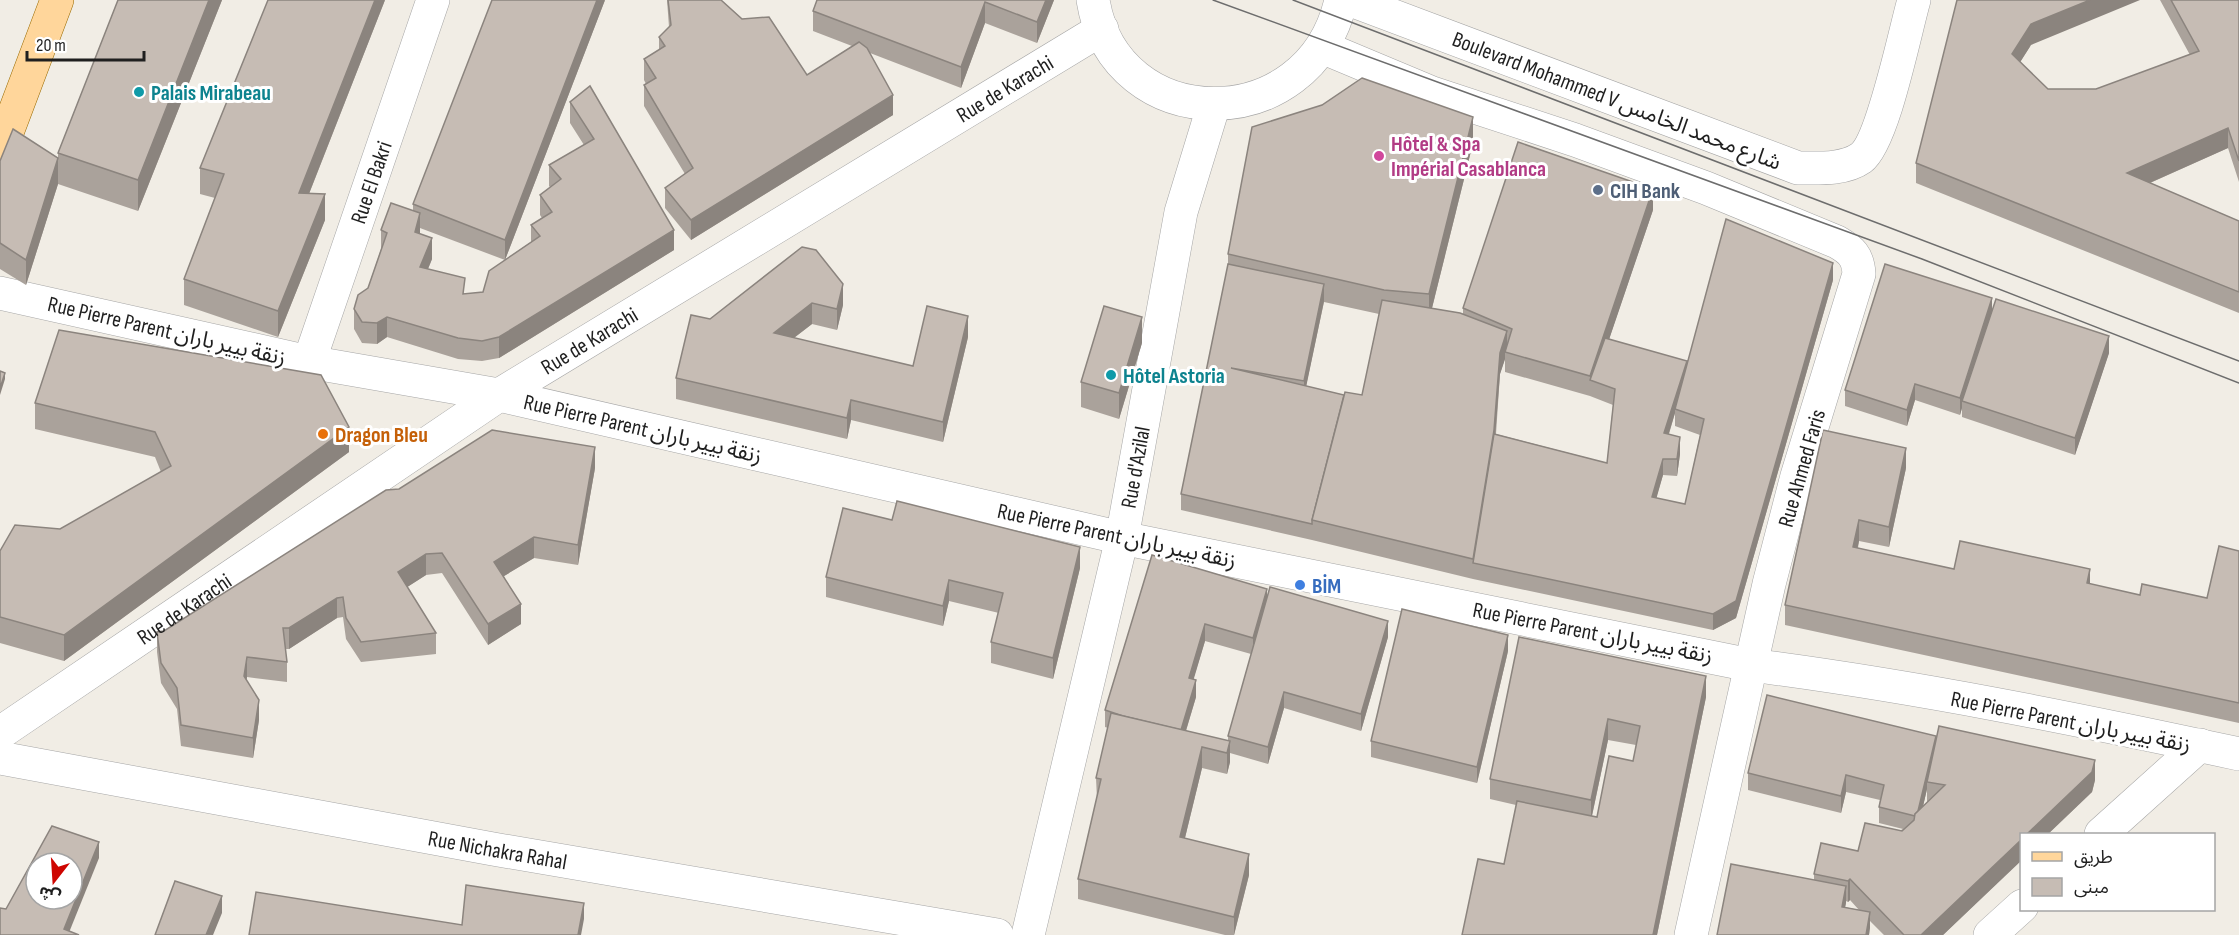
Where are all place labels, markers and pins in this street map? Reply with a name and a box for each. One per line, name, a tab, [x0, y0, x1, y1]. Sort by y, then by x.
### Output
place label: Palais Mirabeau	[151, 80, 271, 107]
marker: Palais Mirabeau	[132, 85, 146, 99]
place label: Hôtel & Spa Impérial Casablanca	[1391, 131, 1546, 183]
marker: Hôtel & Spa Impérial Casablanca	[1372, 149, 1386, 163]
place label: CIH Bank	[1610, 178, 1681, 205]
marker: CIH Bank	[1591, 183, 1605, 197]
place label: Hôtel Astoria	[1123, 363, 1225, 390]
marker: Hôtel Astoria	[1104, 368, 1118, 382]
place label: Dragon Bleu	[335, 422, 428, 449]
marker: Dragon Bleu	[316, 427, 330, 441]
place label: BİM	[1312, 573, 1341, 600]
marker: BİM	[1293, 578, 1307, 592]

